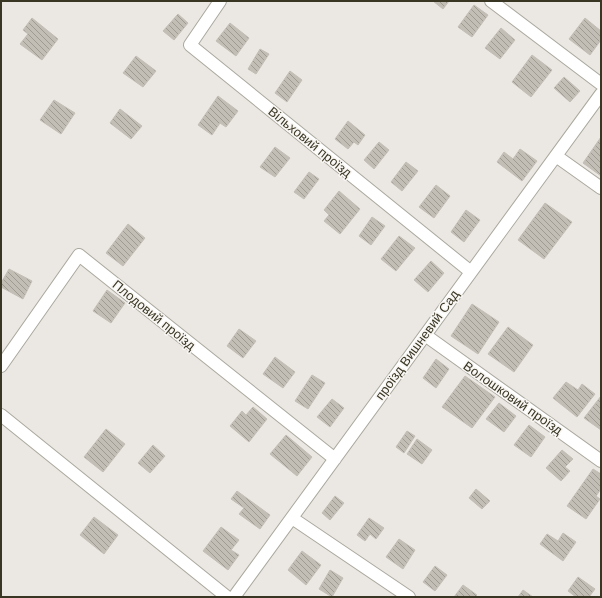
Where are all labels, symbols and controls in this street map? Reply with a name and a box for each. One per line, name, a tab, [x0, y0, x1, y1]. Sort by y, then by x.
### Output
street label: Вільховий проїзд	[265, 104, 355, 180]
street label: Плодовий проїзд	[110, 277, 199, 353]
street label: проїзд Вишневий Сад	[372, 287, 462, 403]
street label: Волошковий проїзд	[461, 358, 566, 438]

